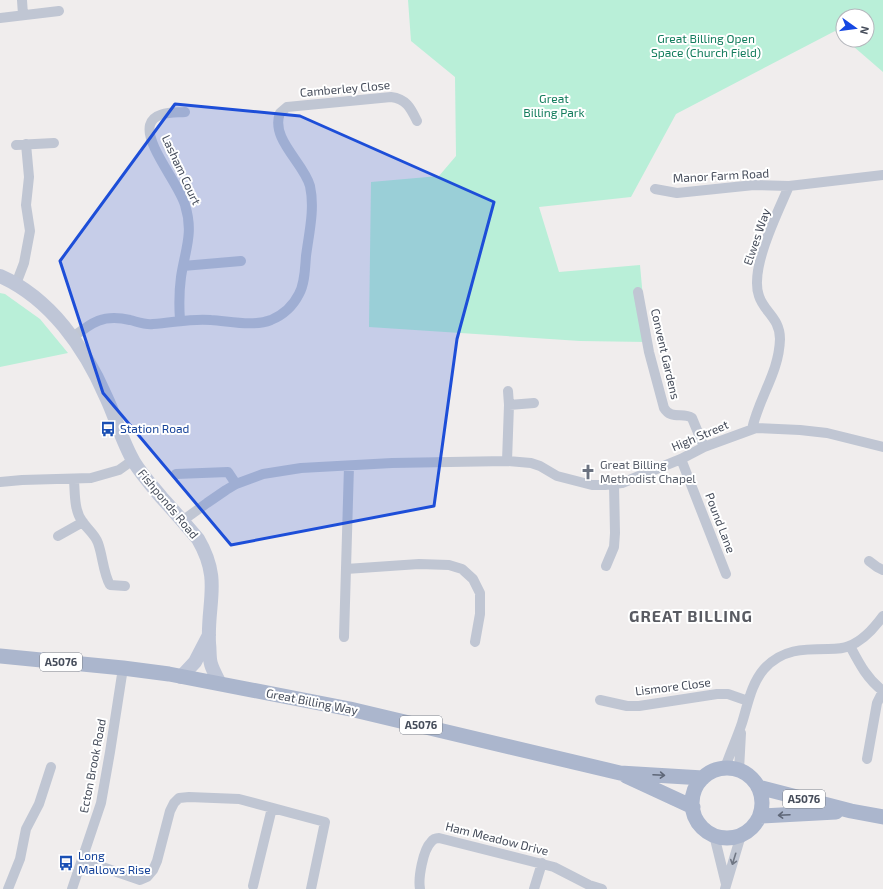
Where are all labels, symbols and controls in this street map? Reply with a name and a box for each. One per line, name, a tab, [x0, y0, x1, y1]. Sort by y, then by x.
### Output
north arrow	[835, 8, 875, 48]
text: N	[858, 25, 872, 36]
park label: Great Billing Open Space (Church Field)	[651, 31, 761, 59]
street label: Camberley Close	[299, 77, 391, 99]
park label: Great Billing Park	[523, 91, 585, 119]
street label: Lasham Court	[160, 132, 204, 207]
street label: Manor Farm Road	[672, 165, 770, 185]
street label: Elwes Way	[740, 206, 773, 267]
street label: Convent Gardens	[649, 307, 683, 401]
street label: High Street	[669, 417, 731, 453]
bus stop icon: Station Road	[99, 420, 117, 438]
place label: Station Road	[120, 421, 189, 435]
place label: Great Billing Methodist Chapel	[600, 457, 696, 485]
church icon: Great Billing Methodist Chapel	[579, 463, 597, 481]
street label: Fishponds Road	[136, 466, 202, 541]
street label: Pound Lane	[703, 491, 739, 555]
district label: GREAT BILLING	[629, 606, 753, 625]
road number: A5076	[40, 653, 82, 671]
street label: Lismore Close	[634, 674, 712, 698]
street label: Great Billing Way	[265, 685, 360, 717]
road number: A5076	[400, 716, 442, 734]
street label: Ecton Brook Road	[76, 718, 108, 814]
one-way arrow	[652, 771, 665, 779]
road number: A5076	[783, 790, 825, 808]
one-way arrow	[778, 811, 791, 818]
street label: Ham Meadow Drive	[444, 818, 550, 858]
place label: Long Mallows Rise	[78, 848, 151, 876]
one-way arrow	[730, 853, 737, 866]
bus stop icon: Long Mallows Rise	[57, 854, 75, 872]

